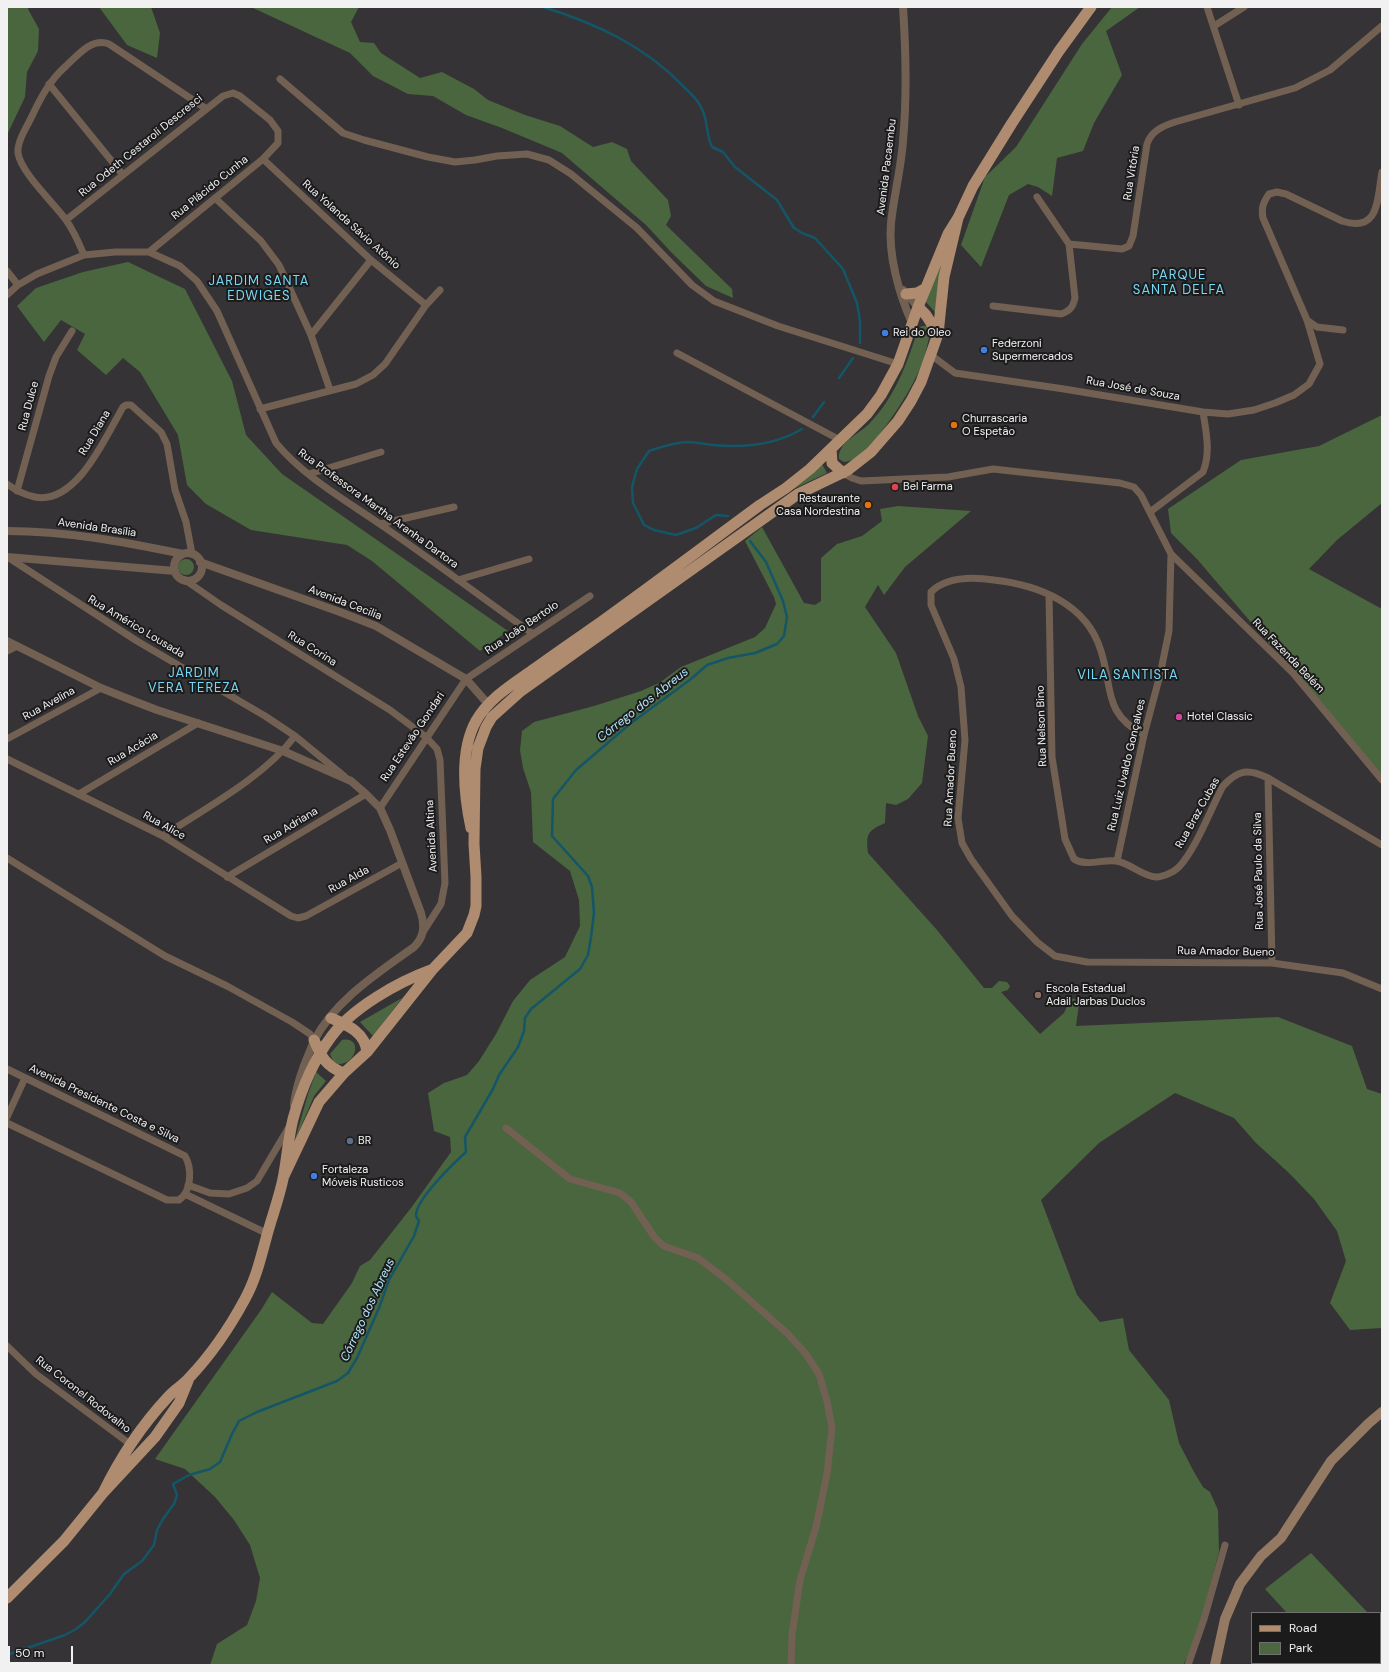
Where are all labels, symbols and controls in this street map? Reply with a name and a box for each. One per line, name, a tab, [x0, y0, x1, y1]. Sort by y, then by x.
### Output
street label: Rua Odeth Cestaroli Descresci	[77, 92, 205, 200]
street label: Avenida Pacaembu	[875, 118, 899, 216]
street label: Rua Vitória	[1121, 145, 1143, 201]
street label: Rua Plácido Cunha	[169, 153, 251, 223]
street label: Rua Yolanda Sávio Atônio	[299, 178, 403, 272]
district label: PARQUE SANTA DELFA	[1133, 268, 1225, 299]
district label: JARDIM SANTA EDWIGES	[209, 274, 309, 305]
place label: Rei do Oleo	[893, 326, 951, 340]
marker: Rei do Oleo	[880, 328, 890, 338]
place label: Federzoni Supermercados	[992, 337, 1073, 363]
marker: Federzoni Supermercados	[979, 345, 989, 355]
street label: Rua José de Souza	[1085, 374, 1181, 404]
street label: Rua Dulce	[16, 380, 42, 432]
street label: Rua Diana	[76, 408, 114, 458]
place label: Churrascaria O Espetão	[962, 412, 1027, 438]
marker: Churrascaria O Espetão	[949, 420, 959, 430]
street label: Rua Professora Martha Aranha Dartora	[295, 446, 461, 572]
place label: Bel Farma	[903, 480, 953, 494]
marker: Bel Farma	[890, 482, 900, 492]
place label: Restaurante Casa Nordestina	[776, 492, 860, 518]
marker: Restaurante Casa Nordestina	[863, 500, 873, 510]
street label: Avenida Brasília	[57, 516, 137, 540]
street label: Avenida Cecilia	[306, 583, 384, 623]
street label: Rua Américo Lousada	[85, 593, 187, 661]
street label: Rua João Bertolo	[483, 599, 561, 657]
street label: Rua Fazenda Belém	[1249, 616, 1327, 696]
street label: Rua Corina	[285, 629, 339, 669]
water label: Córrego dos Abreus	[595, 665, 691, 745]
district label: JARDIM VERA TEREZA	[148, 666, 240, 697]
district label: VILA SANTISTA	[1077, 668, 1179, 684]
street label: Rua Avelina	[21, 684, 77, 724]
street label: Rua Nelson Bino	[1034, 685, 1050, 767]
street label: Rua Estevão Gondari	[378, 690, 448, 784]
street label: Rua Luiz Uvaldo Gonçalves	[1105, 698, 1149, 832]
place label: Hotel Classic	[1187, 710, 1253, 724]
marker: Hotel Classic	[1174, 712, 1184, 722]
street label: Rua Acácia	[106, 729, 160, 769]
street label: Rua Amador Bueno	[942, 729, 960, 827]
street label: Rua Braz Cubas	[1173, 775, 1223, 851]
street label: Avenida Altina	[424, 800, 440, 872]
street label: Rua Adriana	[262, 805, 320, 847]
street label: Rua Alice	[140, 809, 188, 843]
street label: Rua José Paulo da Silva	[1251, 812, 1267, 930]
street label: Rua Alda	[326, 863, 372, 897]
street label: Rua Amador Bueno	[1177, 945, 1275, 959]
place label: Escola Estadual Adail Jarbas Duclos	[1046, 982, 1145, 1008]
marker: Escola Estadual Adail Jarbas Duclos	[1033, 990, 1043, 1000]
street label: Avenida Presidente Costa e Silva	[27, 1062, 181, 1146]
place label: BR	[358, 1134, 371, 1148]
marker: BR	[345, 1136, 355, 1146]
place label: Fortaleza Móveis Rusticos	[322, 1163, 404, 1189]
marker: Fortaleza Móveis Rusticos	[309, 1171, 319, 1181]
water label: Córrego dos Abreus	[338, 1256, 398, 1364]
street label: Rua Coronel Rodovalho	[33, 1354, 133, 1436]
legend	[1251, 1612, 1381, 1664]
text: Road	[1289, 1620, 1317, 1636]
scale bar	[10, 1638, 75, 1664]
text: Park	[1289, 1640, 1313, 1656]
text: 50 m	[15, 1645, 44, 1661]

